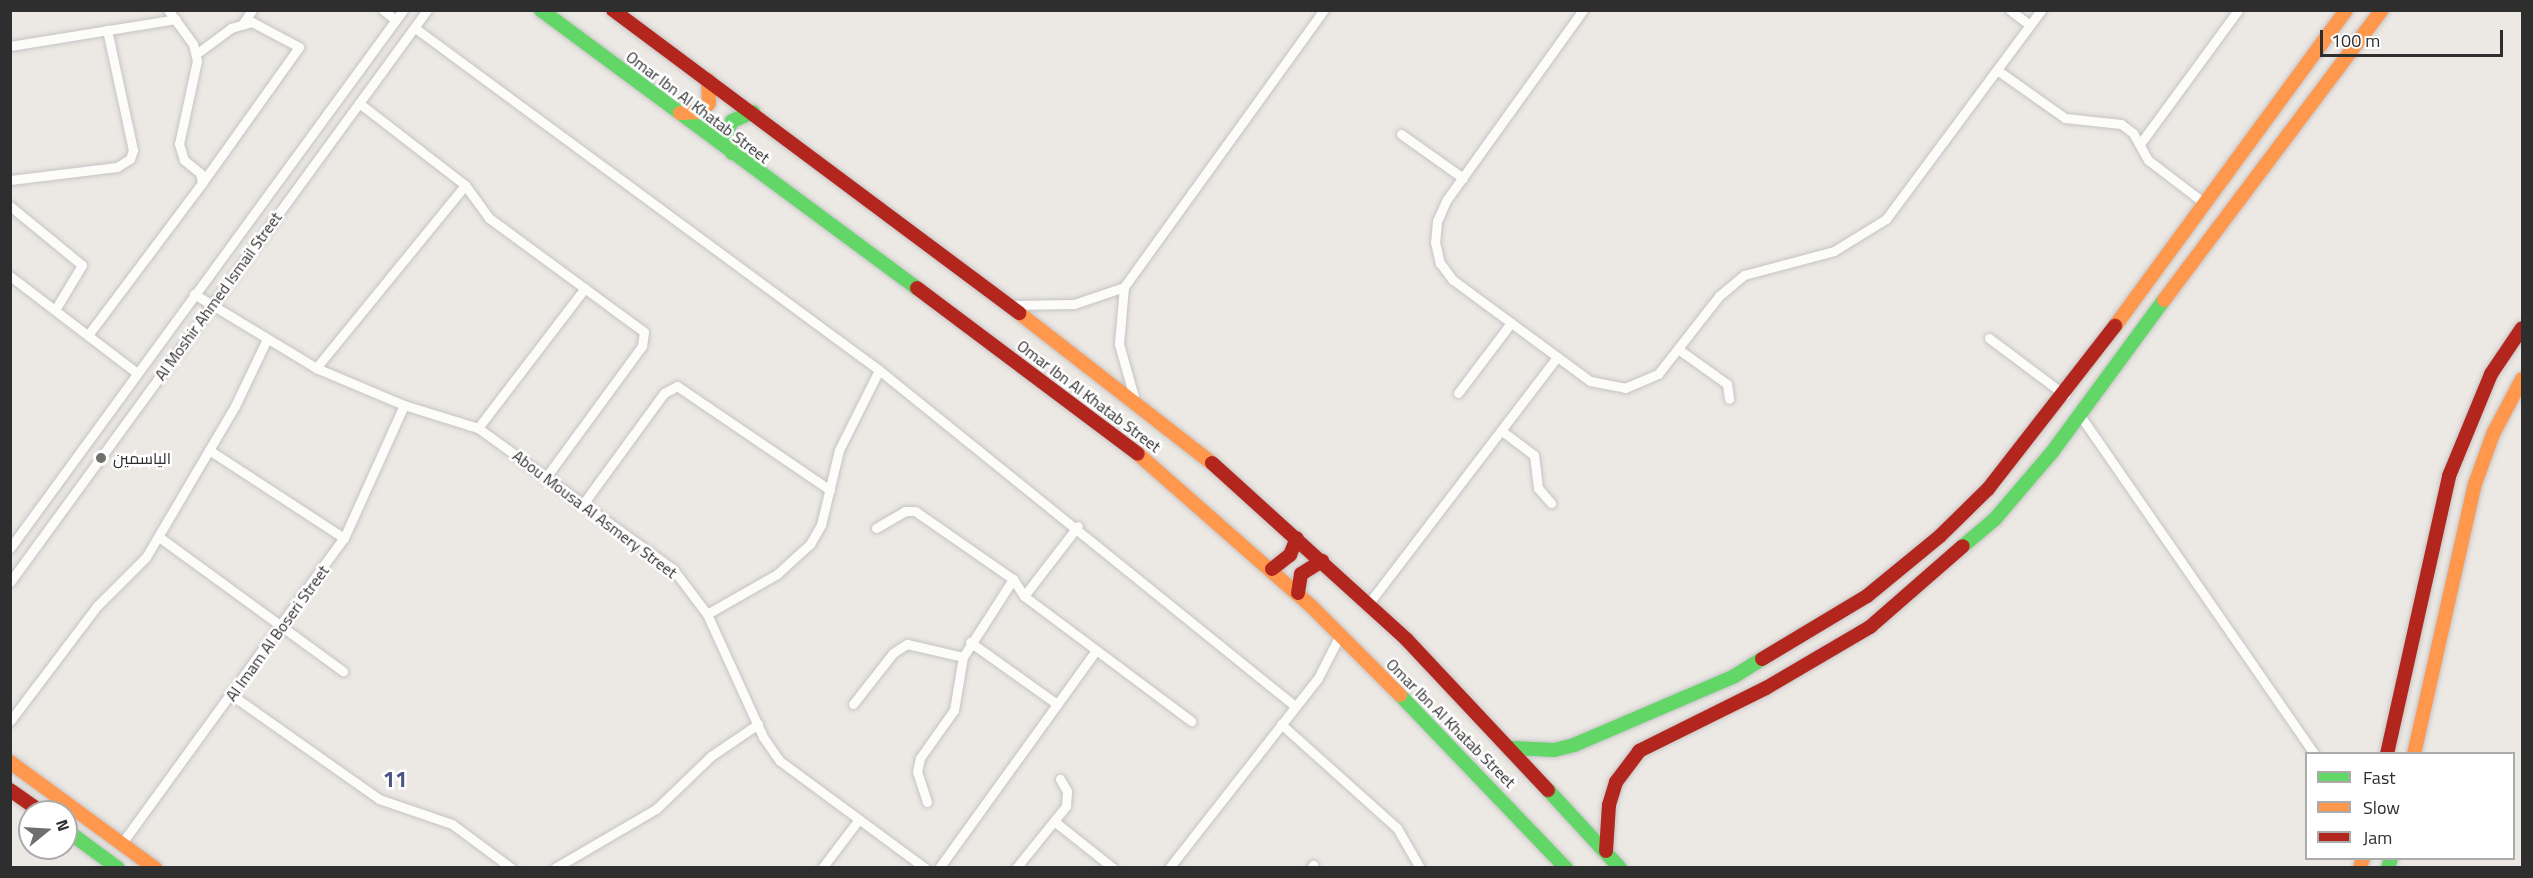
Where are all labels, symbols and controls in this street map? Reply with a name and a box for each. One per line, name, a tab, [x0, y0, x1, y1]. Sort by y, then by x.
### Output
scale bar	[2323, 18, 2506, 56]
text: 100 m	[2331, 27, 2380, 54]
street label: Omar Ibn Al Khatab Street	[622, 47, 774, 167]
street label: Al Moshir Ahmed Ismail Street	[150, 208, 286, 384]
street label: Omar Ibn Al Khatab Street	[1013, 336, 1165, 456]
street label: Abou Mousa Al Asmery Street	[509, 446, 681, 582]
place label: الياسمين	[113, 448, 171, 468]
marker: الياسمين	[94, 451, 108, 465]
street label: Al Imam Al Boseri Street	[221, 561, 333, 705]
street label: Omar Ibn Al Khatab Street	[1382, 654, 1520, 792]
legend	[2305, 752, 2515, 860]
text: Fast	[2363, 764, 2396, 791]
district label: 11	[383, 767, 407, 793]
text: Slow	[2363, 794, 2400, 821]
north arrow	[18, 800, 78, 860]
text: N	[50, 816, 76, 834]
text: Jam	[2363, 824, 2392, 851]

